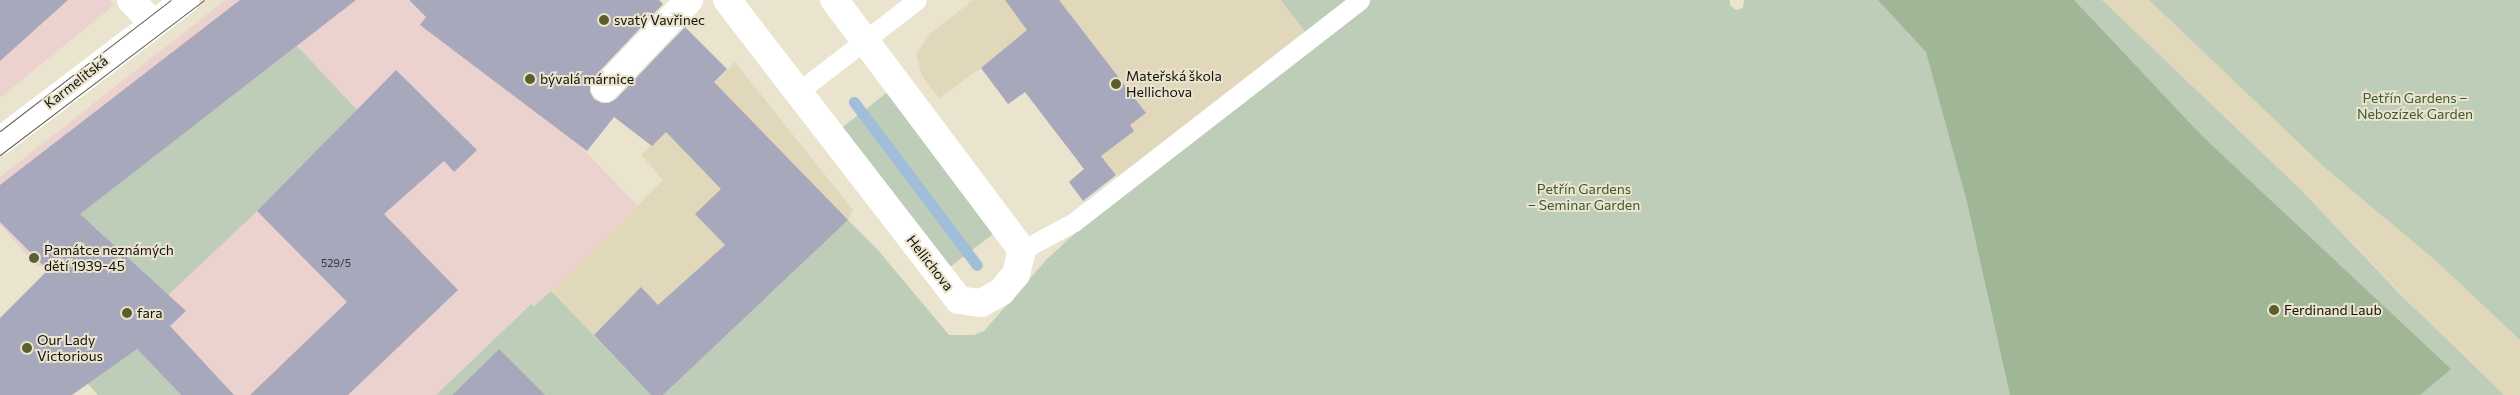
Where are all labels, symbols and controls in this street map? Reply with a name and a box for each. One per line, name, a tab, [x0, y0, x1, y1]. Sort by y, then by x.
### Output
place label: svatý Vavřinec	[614, 12, 705, 28]
marker: svatý Vavřinec	[598, 14, 610, 26]
street label: Karmelitská	[41, 52, 111, 112]
place label: Mateřská škola Hellichova	[1126, 68, 1222, 100]
place label: bývalá márnice	[540, 71, 634, 87]
marker: bývalá márnice	[524, 73, 536, 85]
marker: Mateřská škola Hellichova	[1110, 78, 1122, 90]
park label: Petřín Gardens – Nebozízek Garden	[2357, 90, 2473, 122]
park label: Petřín Gardens – Seminar Garden	[1528, 181, 1640, 213]
street label: Hellichova	[903, 232, 957, 294]
place label: Památce neznámých dětí 1939-45	[44, 242, 174, 274]
marker: Památce neznámých dětí 1939-45	[28, 252, 40, 264]
house number: 529/5	[321, 256, 351, 270]
place label: Ferdinand Laub	[2284, 302, 2382, 318]
marker: Ferdinand Laub	[2268, 304, 2280, 316]
place label: fara	[137, 305, 162, 321]
marker: fara	[121, 307, 133, 319]
place label: Our Lady Victorious	[37, 332, 103, 364]
marker: Our Lady Victorious	[21, 342, 33, 354]

